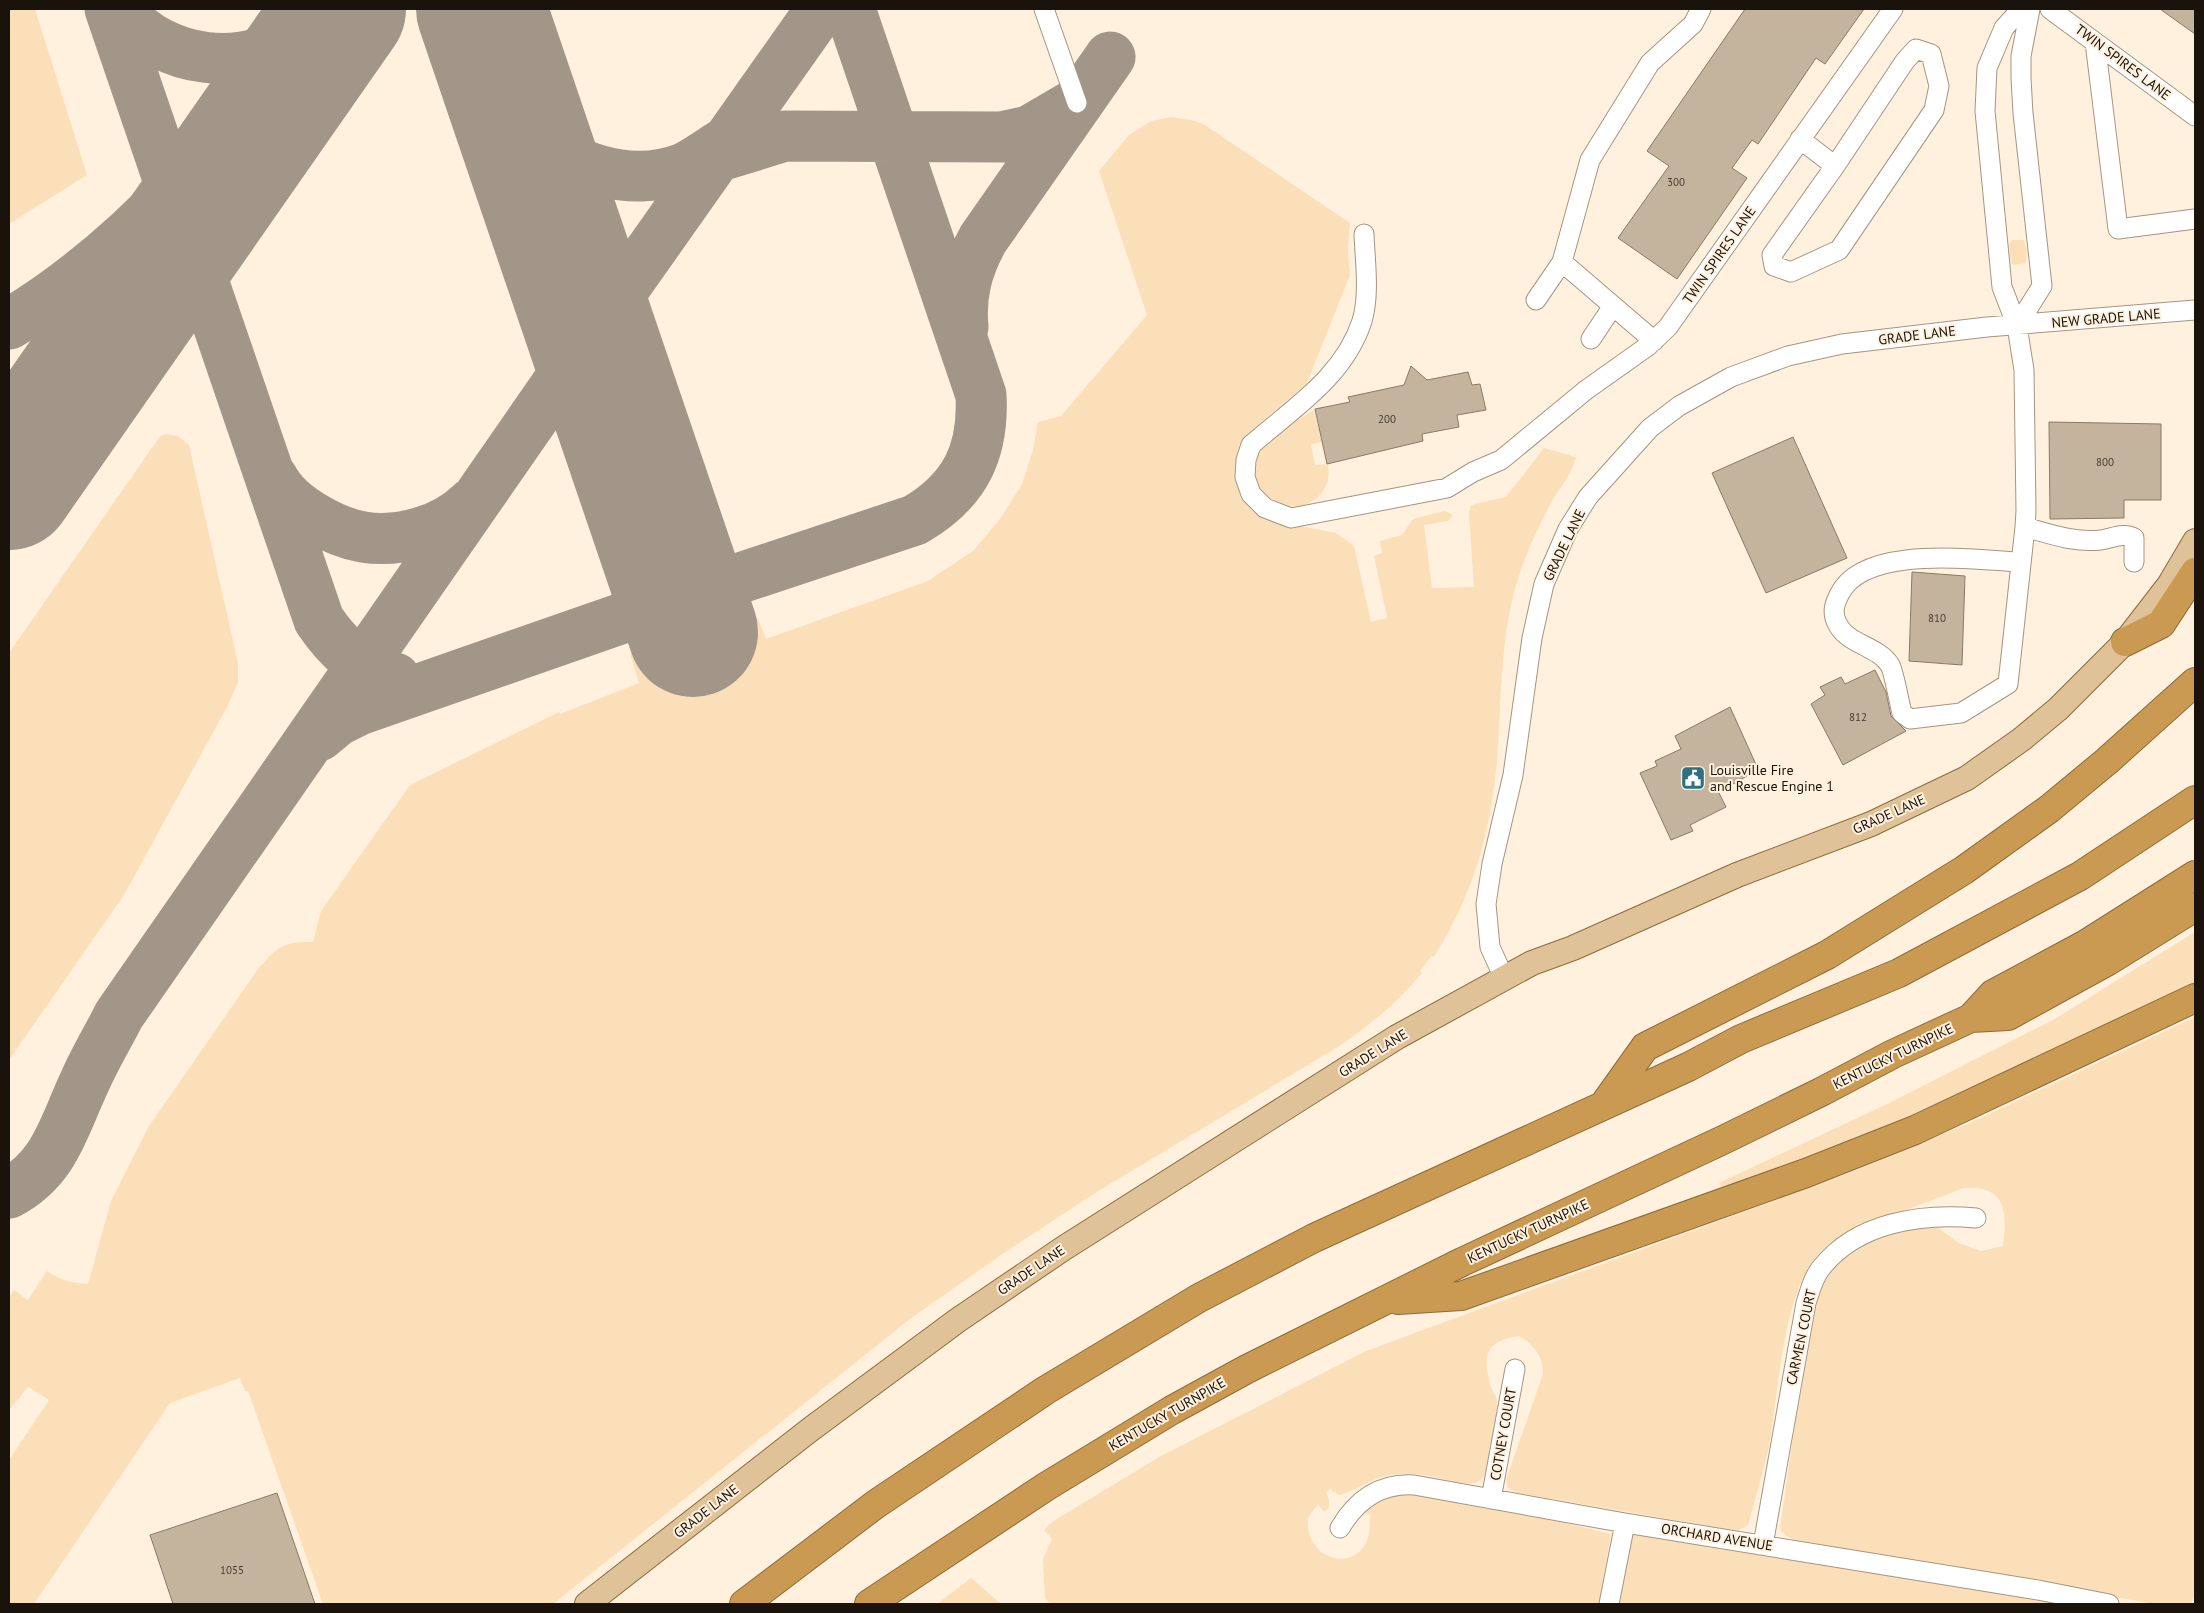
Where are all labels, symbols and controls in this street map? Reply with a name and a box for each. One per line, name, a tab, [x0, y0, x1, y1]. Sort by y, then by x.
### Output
street label: TWIN SPIRES LANE	[2072, 20, 2174, 104]
house number: 300	[1667, 175, 1685, 189]
street label: TWIN SPIRES LANE	[1679, 203, 1759, 307]
street label: NEW GRADE LANE	[2051, 304, 2161, 332]
street label: GRADE LANE	[1877, 321, 1957, 349]
house number: 200	[1378, 412, 1396, 426]
house number: 800	[2096, 455, 2114, 469]
street label: GRADE LANE	[1539, 506, 1589, 584]
house number: 810	[1928, 611, 1946, 625]
house number: 812	[1849, 710, 1867, 724]
place label: Louisville Fire and Rescue Engine 1	[1710, 761, 1834, 795]
public building icon: Louisville Fire and Rescue Engine 1	[1680, 765, 1706, 791]
street label: GRADE LANE	[1850, 790, 1928, 838]
street label: KENTUCKY TURNPIKE	[1830, 1019, 1956, 1093]
street label: GRADE LANE	[1335, 1025, 1411, 1081]
street label: KENTUCKY TURNPIKE	[1464, 1195, 1592, 1267]
street label: GRADE LANE	[994, 1241, 1068, 1299]
street label: CARMEN COURT	[1782, 1287, 1820, 1387]
street label: KENTUCKY TURNPIKE	[1105, 1373, 1229, 1455]
street label: COTNEY COURT	[1486, 1386, 1520, 1482]
street label: GRADE LANE	[670, 1480, 742, 1542]
street label: ORCHARD AVENUE	[1660, 1519, 1774, 1555]
house number: 1055	[220, 1563, 244, 1577]

